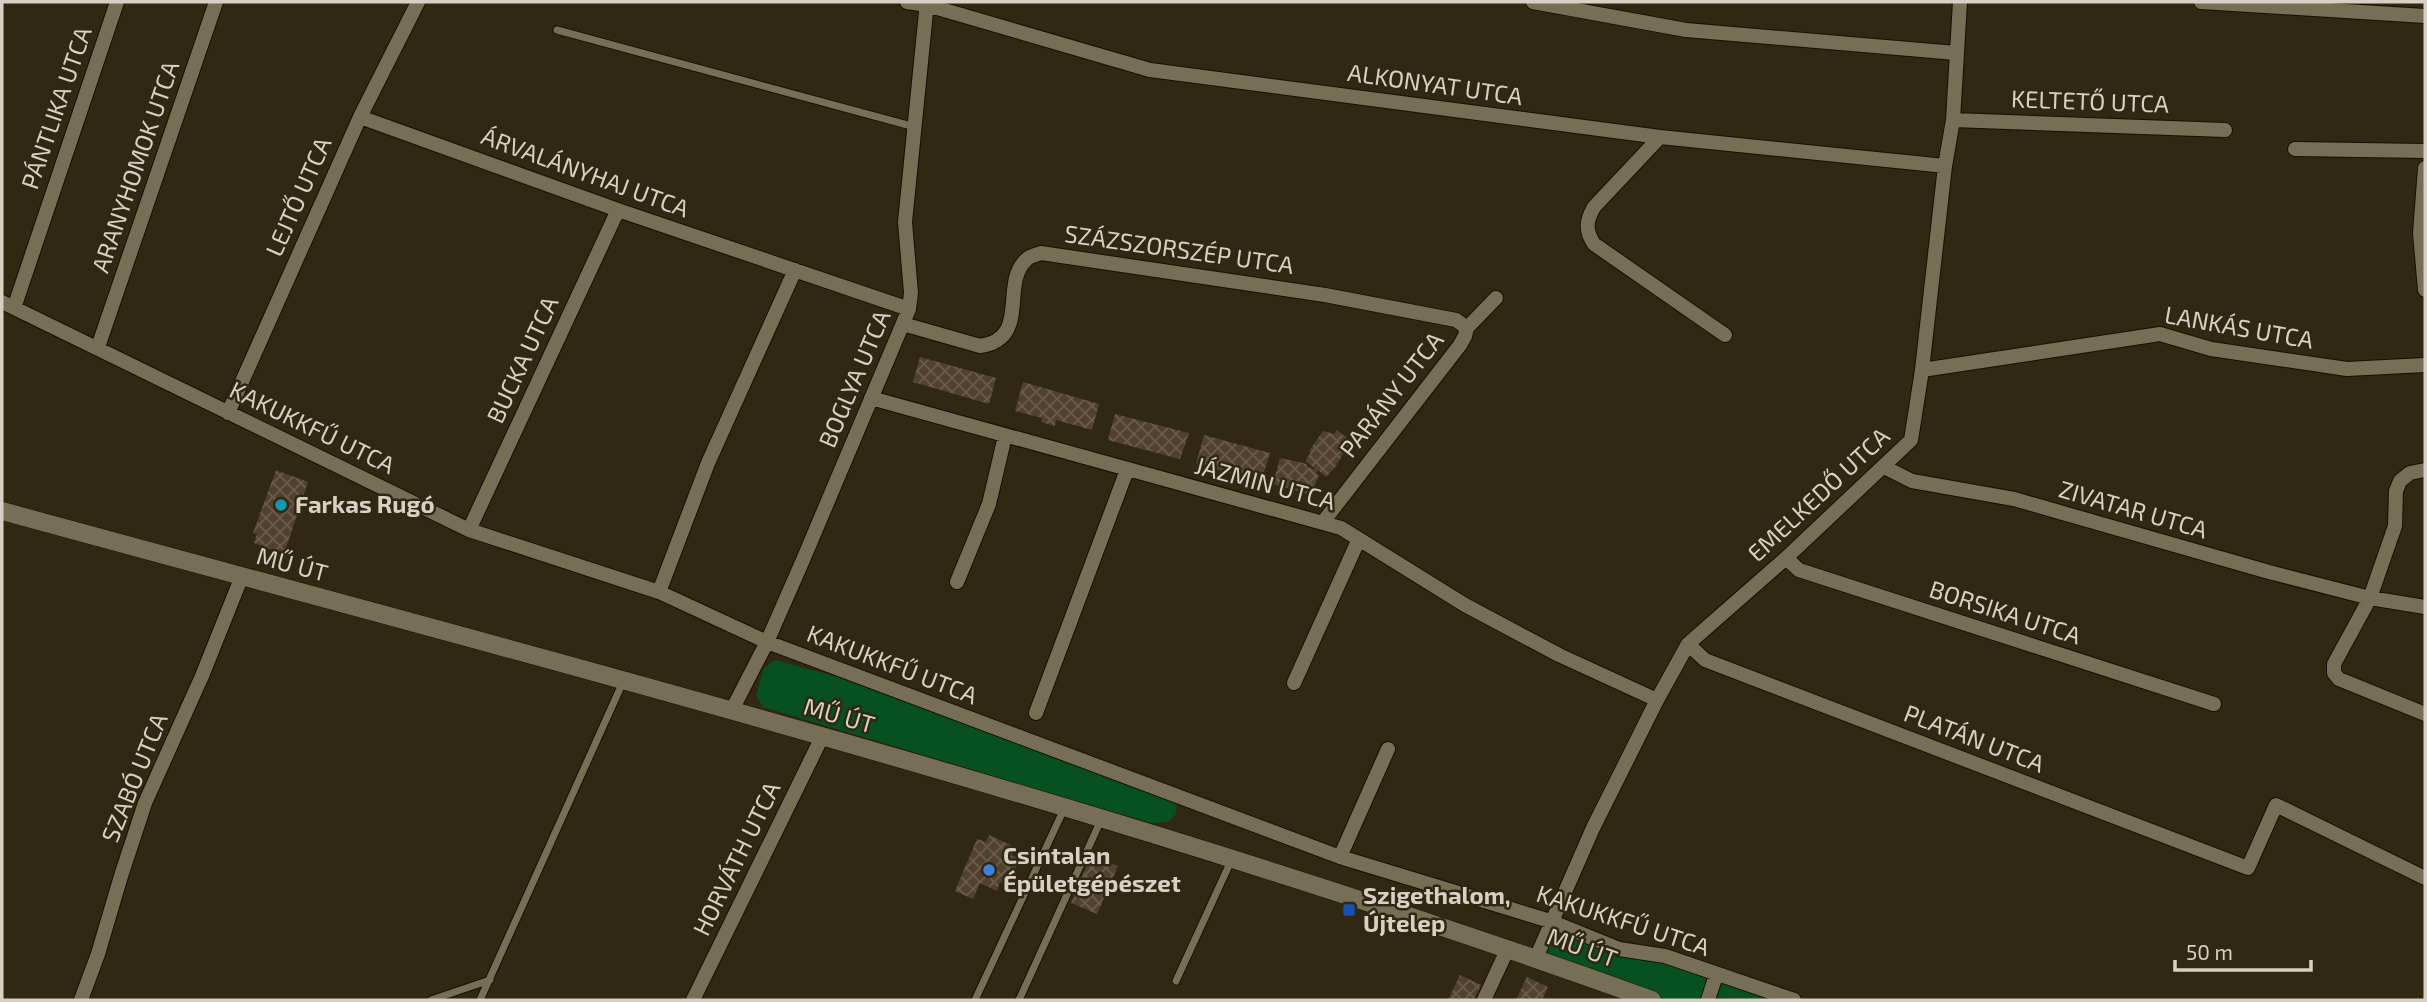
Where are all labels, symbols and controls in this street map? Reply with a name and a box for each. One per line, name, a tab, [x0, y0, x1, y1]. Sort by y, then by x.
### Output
street label: PÁNTLIKA UTCA	[14, 22, 97, 193]
street label: ARANYHOMOK UTCA	[85, 57, 184, 276]
street label: ALKONYAT UTCA	[1346, 57, 1525, 110]
street label: KELTETŐ UTCA	[2011, 83, 2170, 118]
street label: ÁRVALÁNYHAJ UTCA	[478, 121, 693, 223]
street label: LEJTŐ UTCA	[259, 132, 337, 260]
street label: SZÁZSZORSZÉP UTCA	[1063, 218, 1296, 279]
street label: BUCKA UTCA	[480, 291, 564, 427]
street label: LANKÁS UTCA	[2163, 299, 2316, 354]
street label: BOGLYA UTCA	[812, 305, 896, 451]
street label: PARÁNY UTCA	[1333, 325, 1449, 463]
street label: KAKUKKFŰ UTCA	[225, 374, 400, 479]
street label: EMELKEDŐ UTCA	[1741, 421, 1895, 567]
street label: JÁZMIN UTCA	[1192, 450, 1339, 515]
street label: ZIVATAR UTCA	[2056, 474, 2211, 544]
place label: Farkas Rugó	[295, 489, 435, 518]
marker: Farkas Rugó	[273, 497, 289, 513]
street label: MŰ ÚT	[254, 540, 331, 587]
street label: BORSIKA UTCA	[1926, 573, 2085, 650]
street label: KAKUKKFŰ UTCA	[803, 618, 982, 709]
street label: MŰ ÚT	[801, 691, 878, 738]
street label: PLATÁN UTCA	[1900, 698, 2049, 778]
street label: SZABÓ UTCA	[95, 709, 173, 846]
street label: HORVÁTH UTCA	[686, 777, 785, 940]
place label: Csintalan Épületgépészet	[1003, 840, 1181, 897]
marker: Csintalan Épületgépészet	[981, 862, 997, 878]
street label: KAKUKKFŰ UTCA	[1533, 878, 1714, 961]
place label: Szigethalom, Újtelep	[1363, 880, 1511, 937]
marker: Szigethalom, Újtelep	[1341, 902, 1357, 918]
street label: MŰ ÚT	[1544, 921, 1622, 973]
scale bar	[2175, 928, 2312, 972]
text: 50 m	[2186, 939, 2233, 964]

